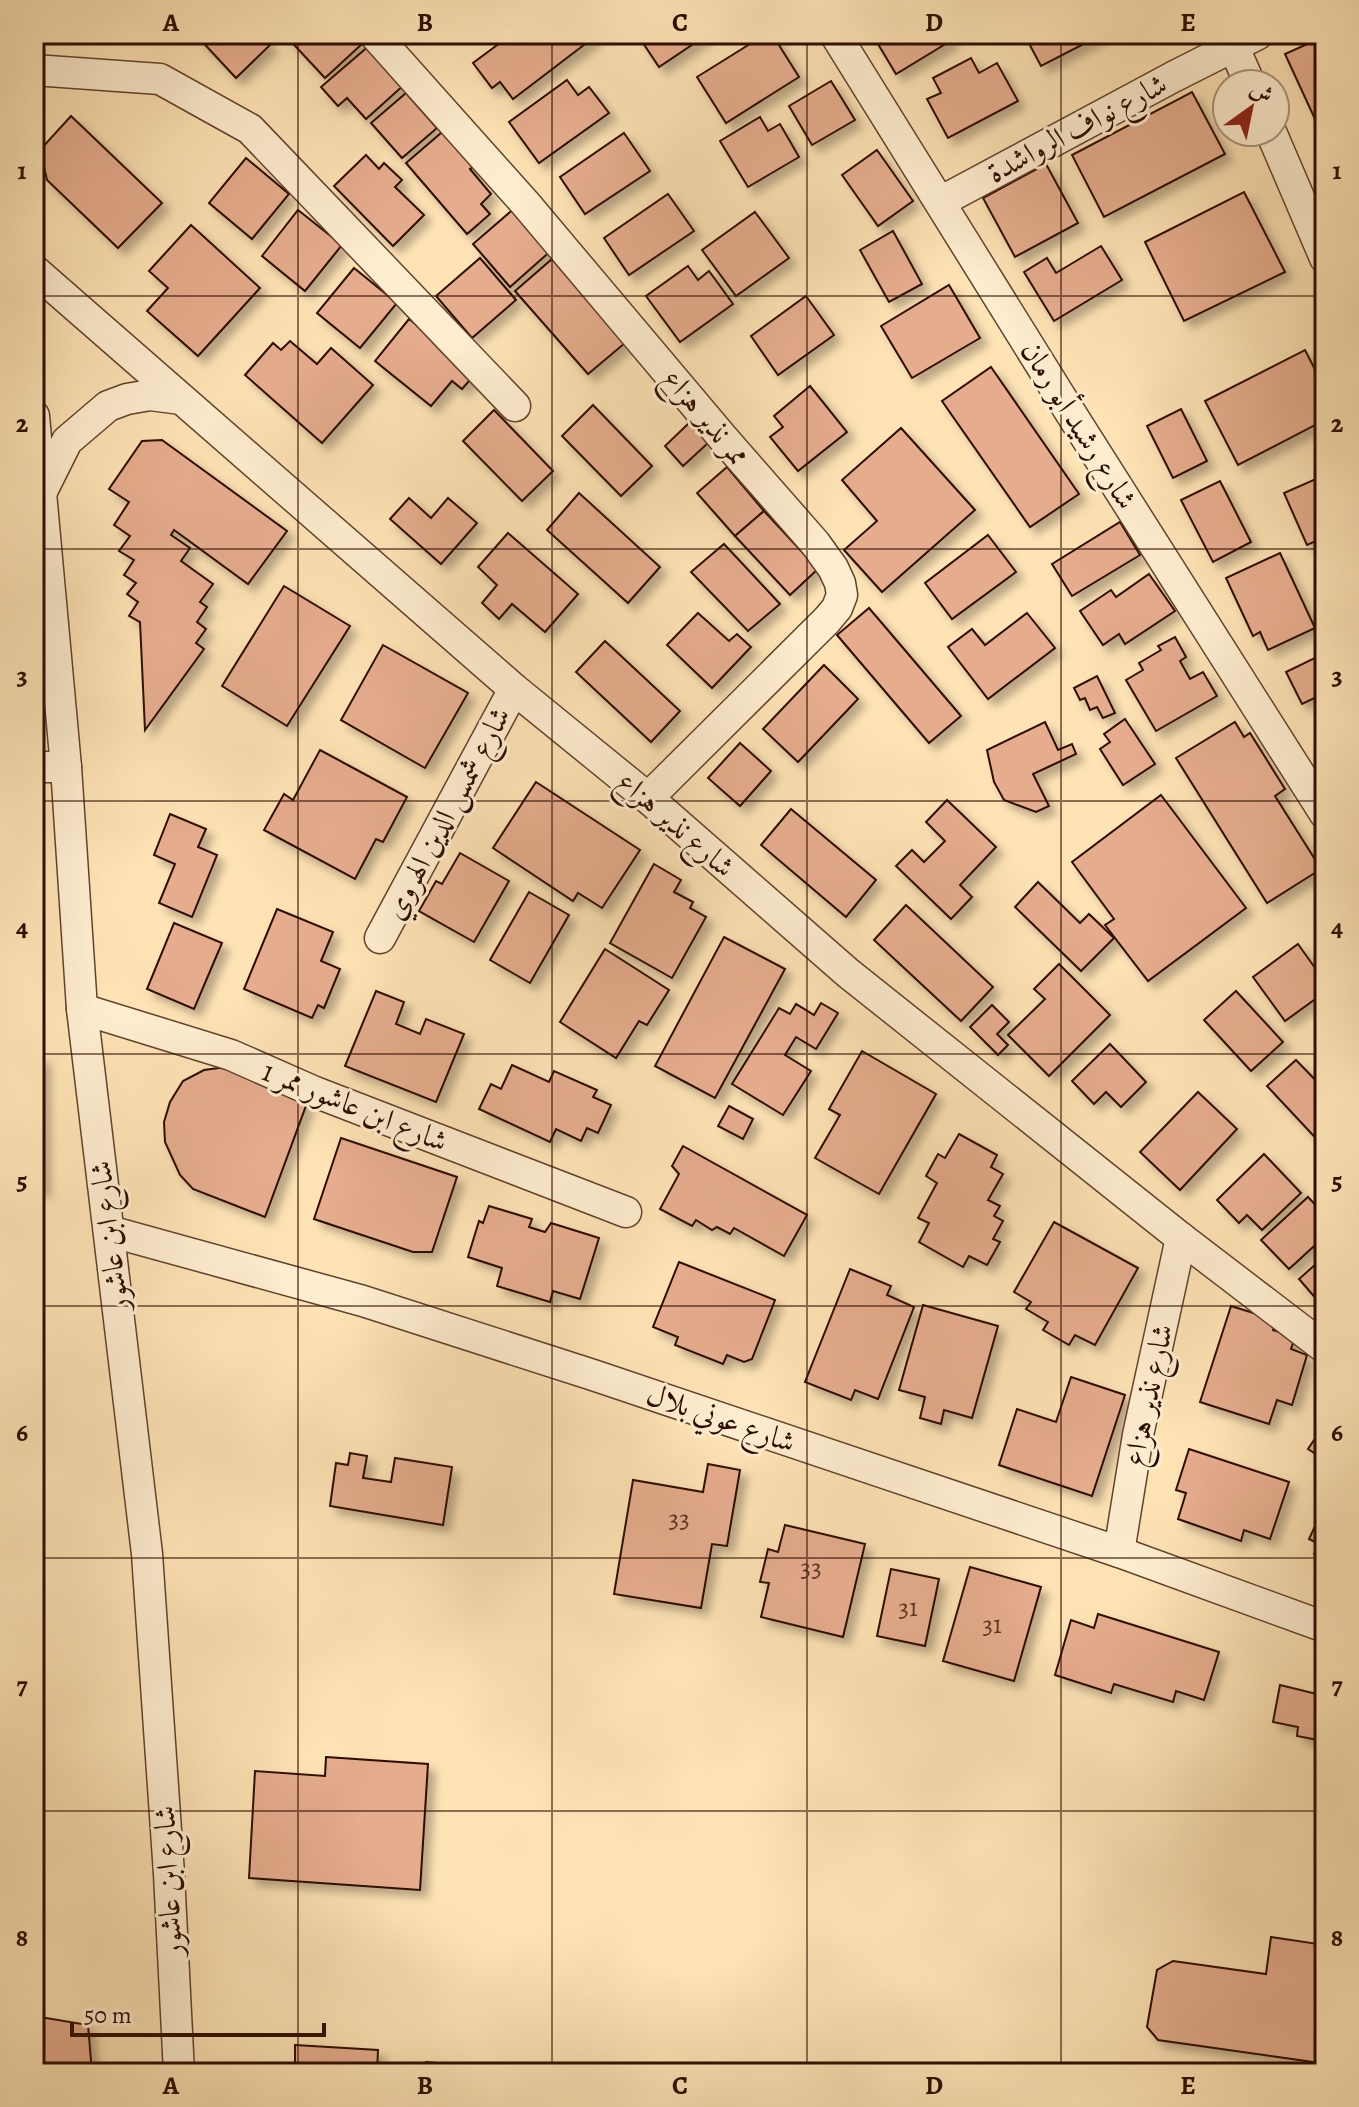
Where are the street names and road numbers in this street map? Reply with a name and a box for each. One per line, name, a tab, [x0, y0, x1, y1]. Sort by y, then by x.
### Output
street label: شارع نواف الرواشدة	[980, 64, 1176, 197]
street label: شارع رشيد أبو رمان	[1007, 333, 1147, 519]
street label: ممر نذير هزاع	[650, 360, 759, 478]
street label: شارع شمس الدين الهروي	[374, 700, 524, 929]
street label: شارع نذير هزاع	[605, 762, 744, 890]
street label: شارع ابن عاشور ممر 1	[254, 1051, 454, 1166]
street label: شارع ابن عاشور	[80, 1158, 143, 1316]
street label: شارع نذير هزاع	[1113, 1320, 1187, 1471]
street label: شارع عوني بلال	[640, 1374, 801, 1467]
street label: شارع ابن عاشور	[144, 1804, 197, 1960]

